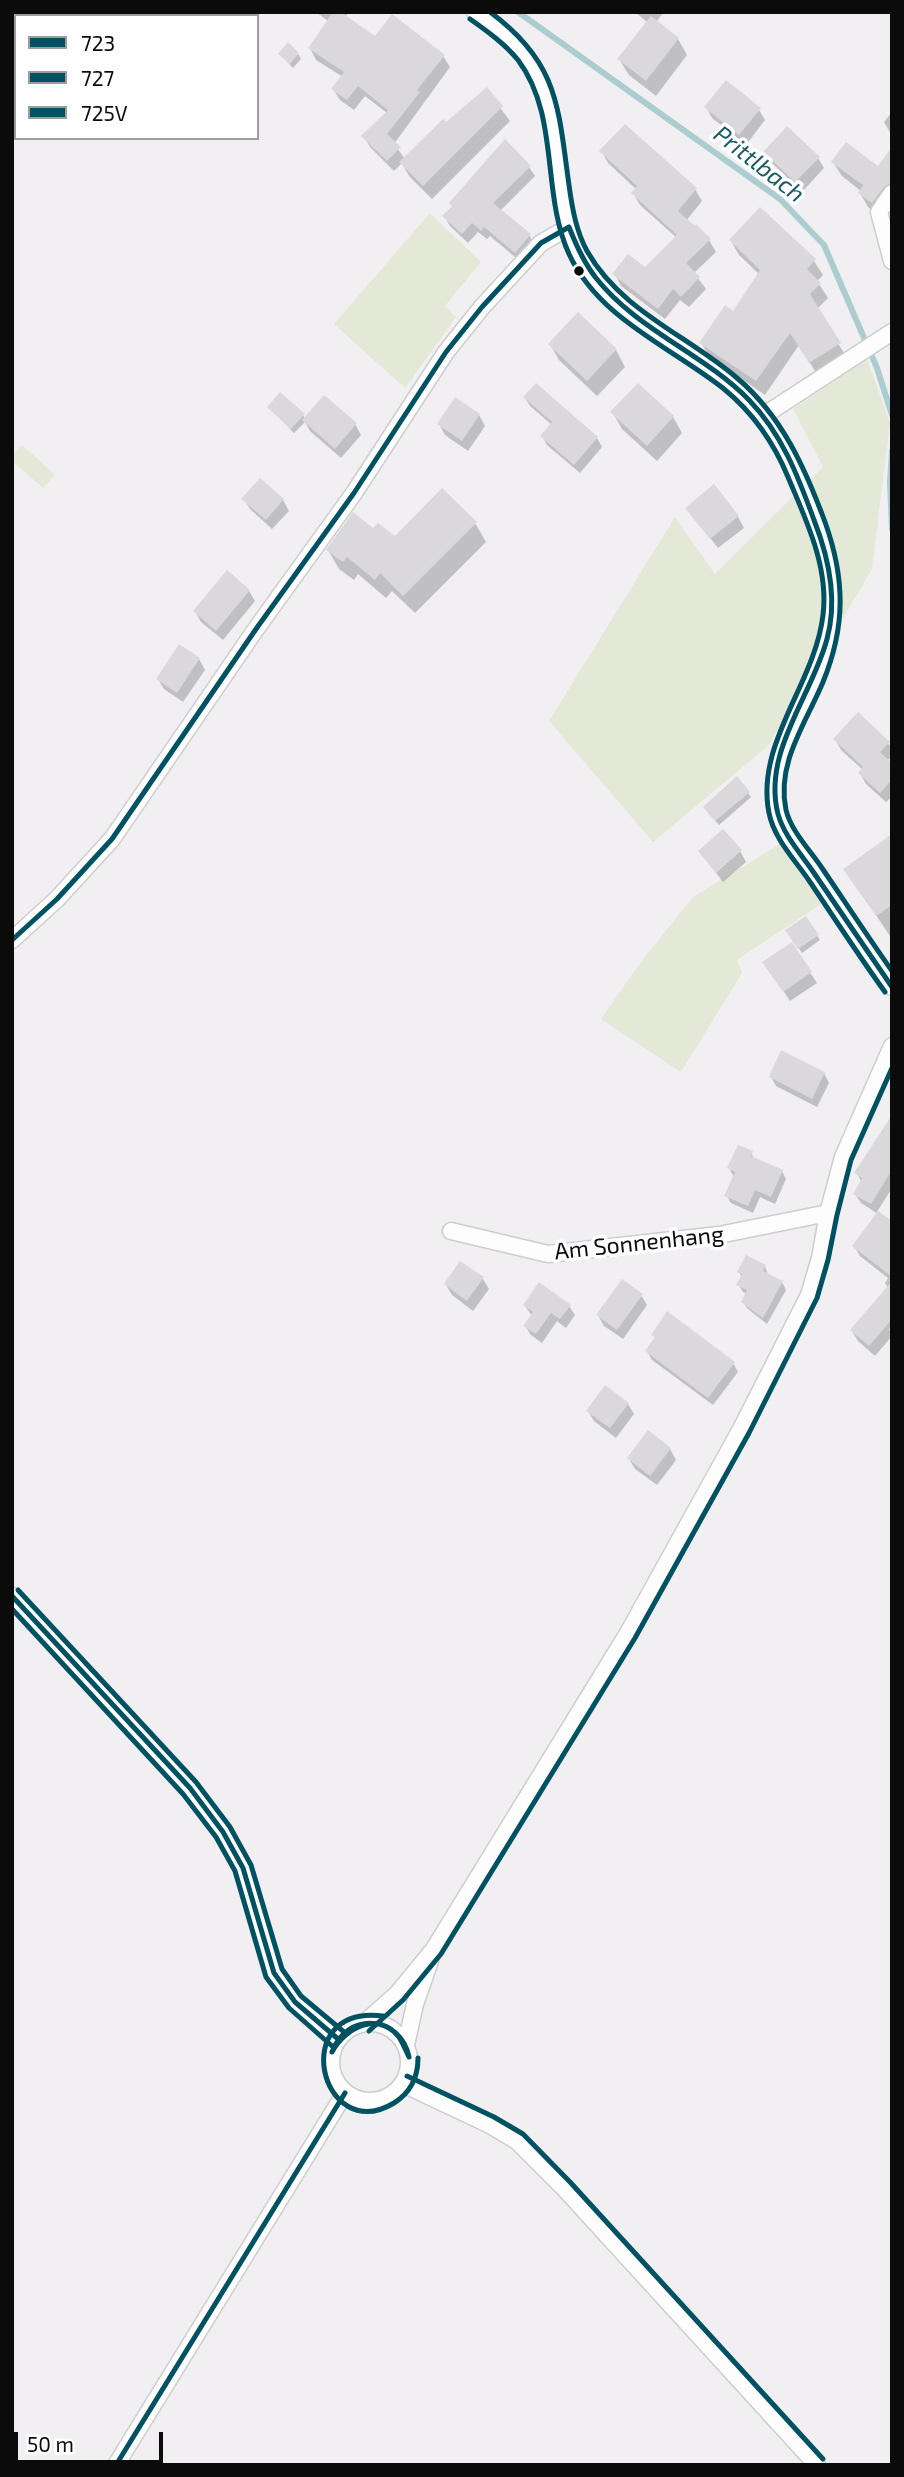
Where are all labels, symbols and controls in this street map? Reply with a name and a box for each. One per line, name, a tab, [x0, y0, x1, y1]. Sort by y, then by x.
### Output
legend	[14, 14, 259, 140]
text: 723	[81, 30, 115, 55]
text: 727	[81, 65, 114, 90]
text: 725V	[81, 100, 128, 125]
water label: Prittlbach	[708, 120, 810, 208]
unlabelled marker	[572, 264, 586, 278]
street label: Am Sonnenhang	[553, 1220, 725, 1266]
scale bar	[18, 2418, 166, 2462]
text: 50 m	[27, 2431, 74, 2456]

